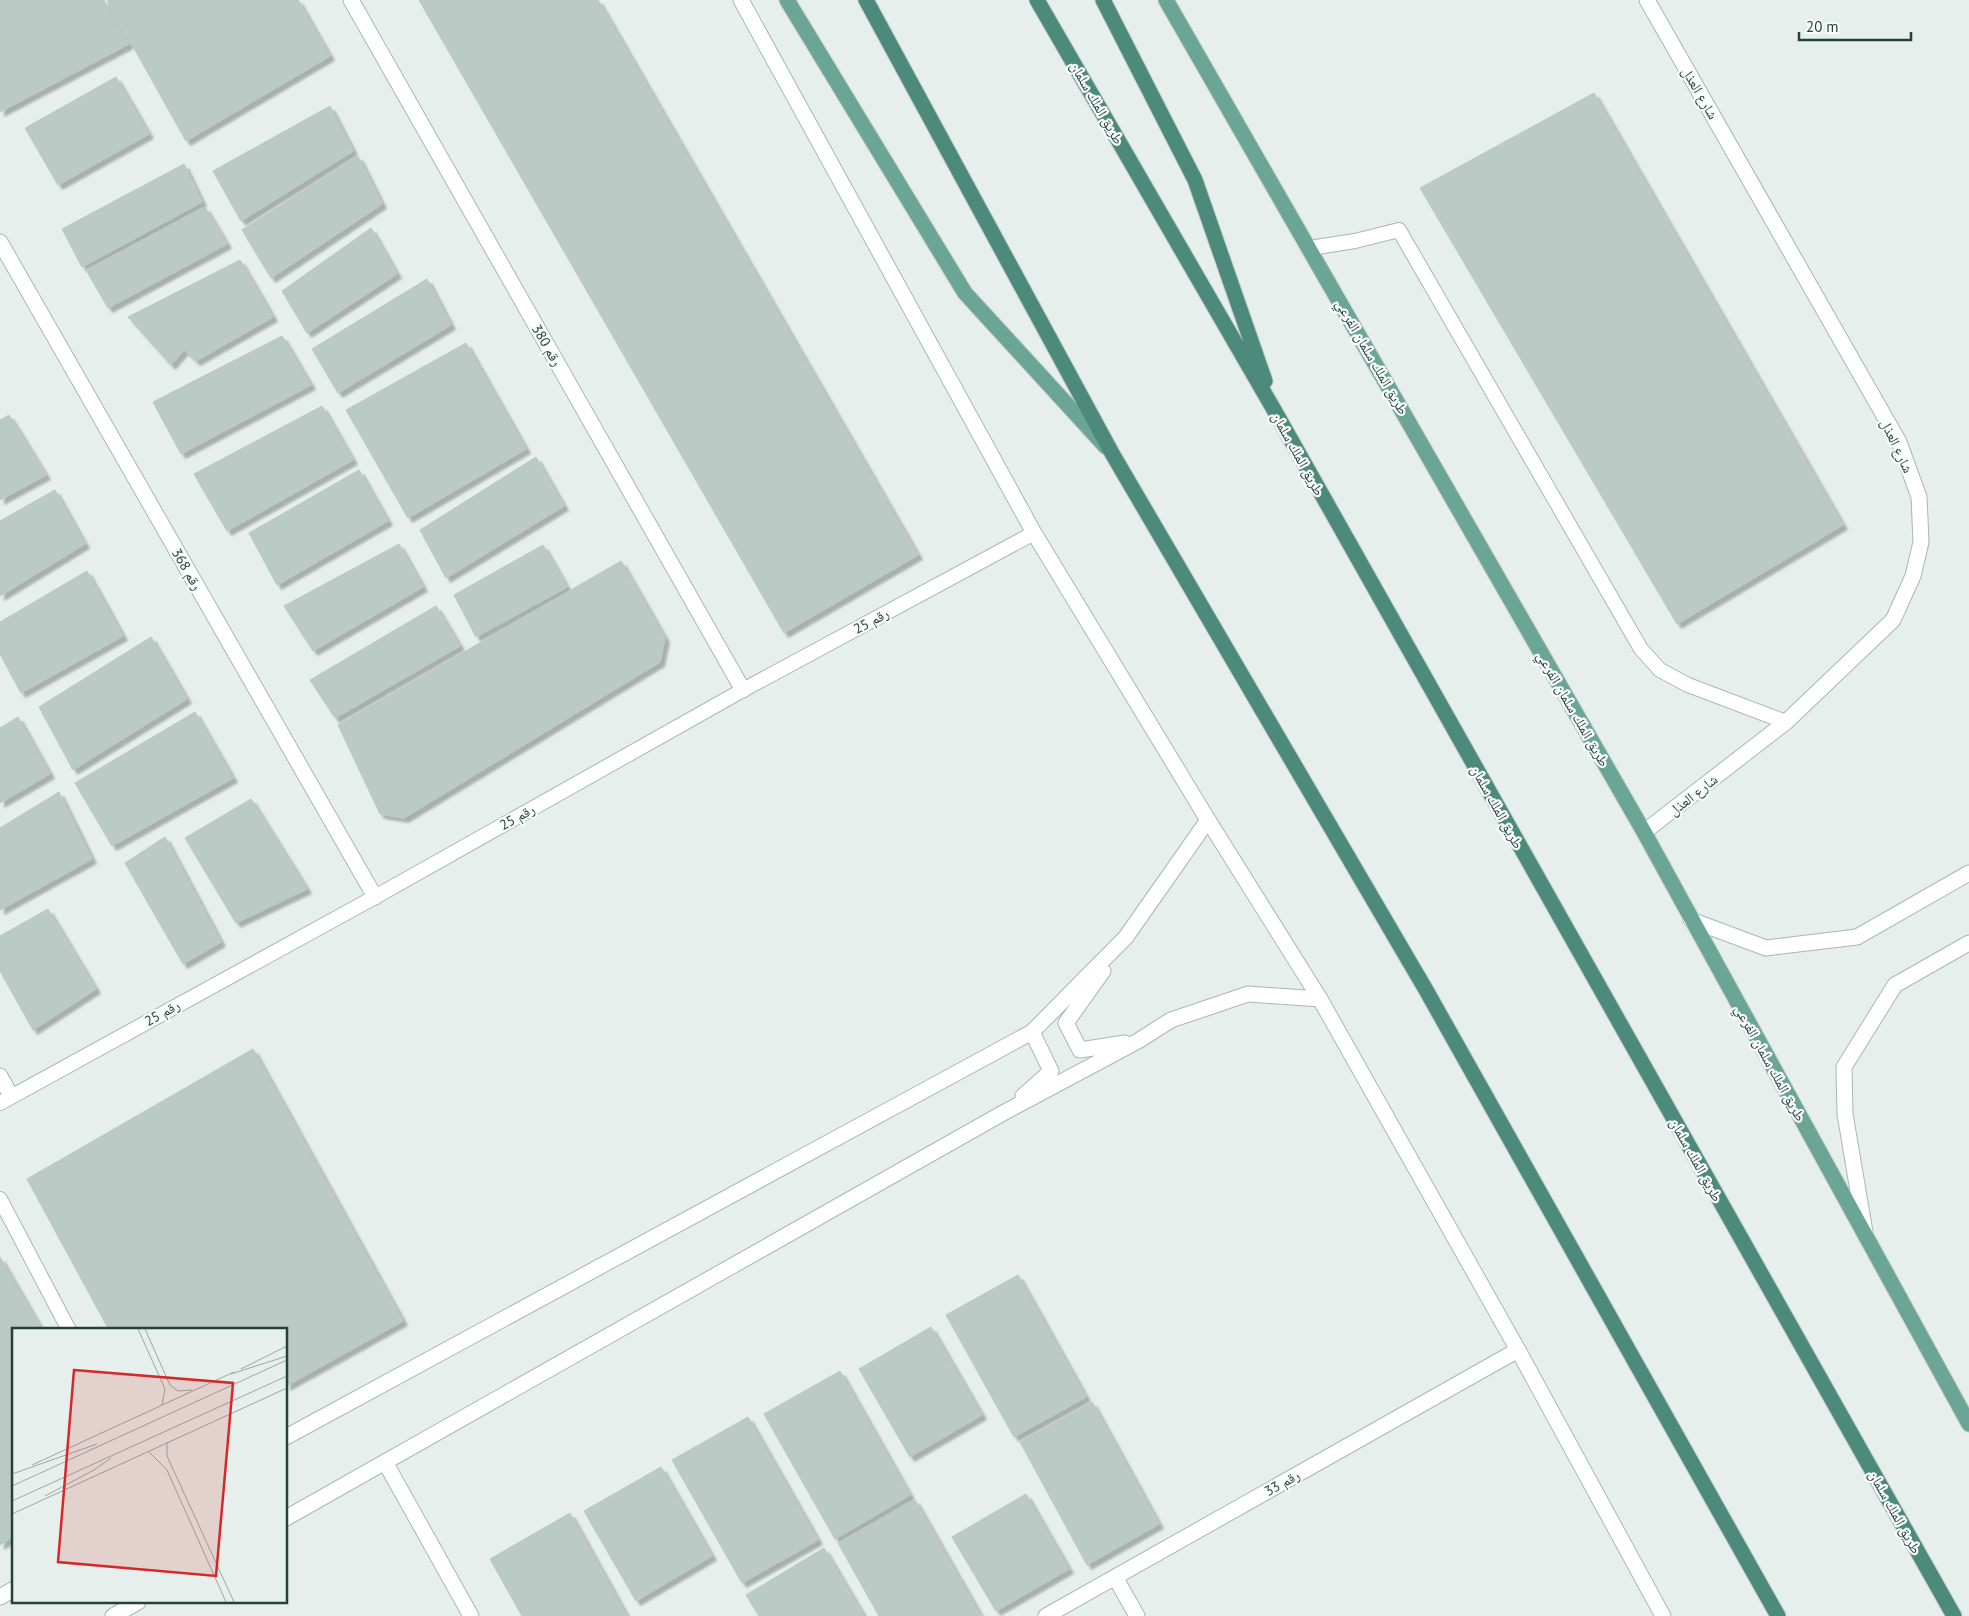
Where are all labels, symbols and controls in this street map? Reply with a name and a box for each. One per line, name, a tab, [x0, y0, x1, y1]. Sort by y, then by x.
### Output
scale bar	[1799, 10, 1912, 42]
text: 20 m	[1806, 17, 1839, 36]
street label: طريق الملك سلمان	[1065, 59, 1128, 148]
street label: شارع العذل	[1677, 64, 1722, 123]
street label: طريق الملك سلمان الفرعي	[1330, 296, 1412, 419]
street label: رقم 380	[527, 321, 566, 370]
street label: طريق الملك سلمان	[1267, 409, 1328, 499]
street label: شارع العذل	[1876, 416, 1917, 476]
street label: رقم 368	[167, 545, 206, 594]
street label: رقم 25	[850, 604, 892, 639]
street label: طريق الملك سلمان الفرعي	[1531, 648, 1613, 771]
street label: طريق الملك سلمان	[1466, 762, 1527, 852]
street label: شارع العذل	[1665, 770, 1722, 821]
street label: رقم 25	[496, 800, 538, 835]
street label: رقم 25	[141, 996, 183, 1031]
street label: طريق الملك سلمان الفرعي	[1728, 1002, 1809, 1125]
street label: طريق الملك سلمان	[1665, 1115, 1726, 1205]
inset map	[12, 1328, 288, 1604]
street label: رقم 33	[1261, 1466, 1303, 1501]
street label: طريق الملك سلمان	[1864, 1467, 1925, 1557]

